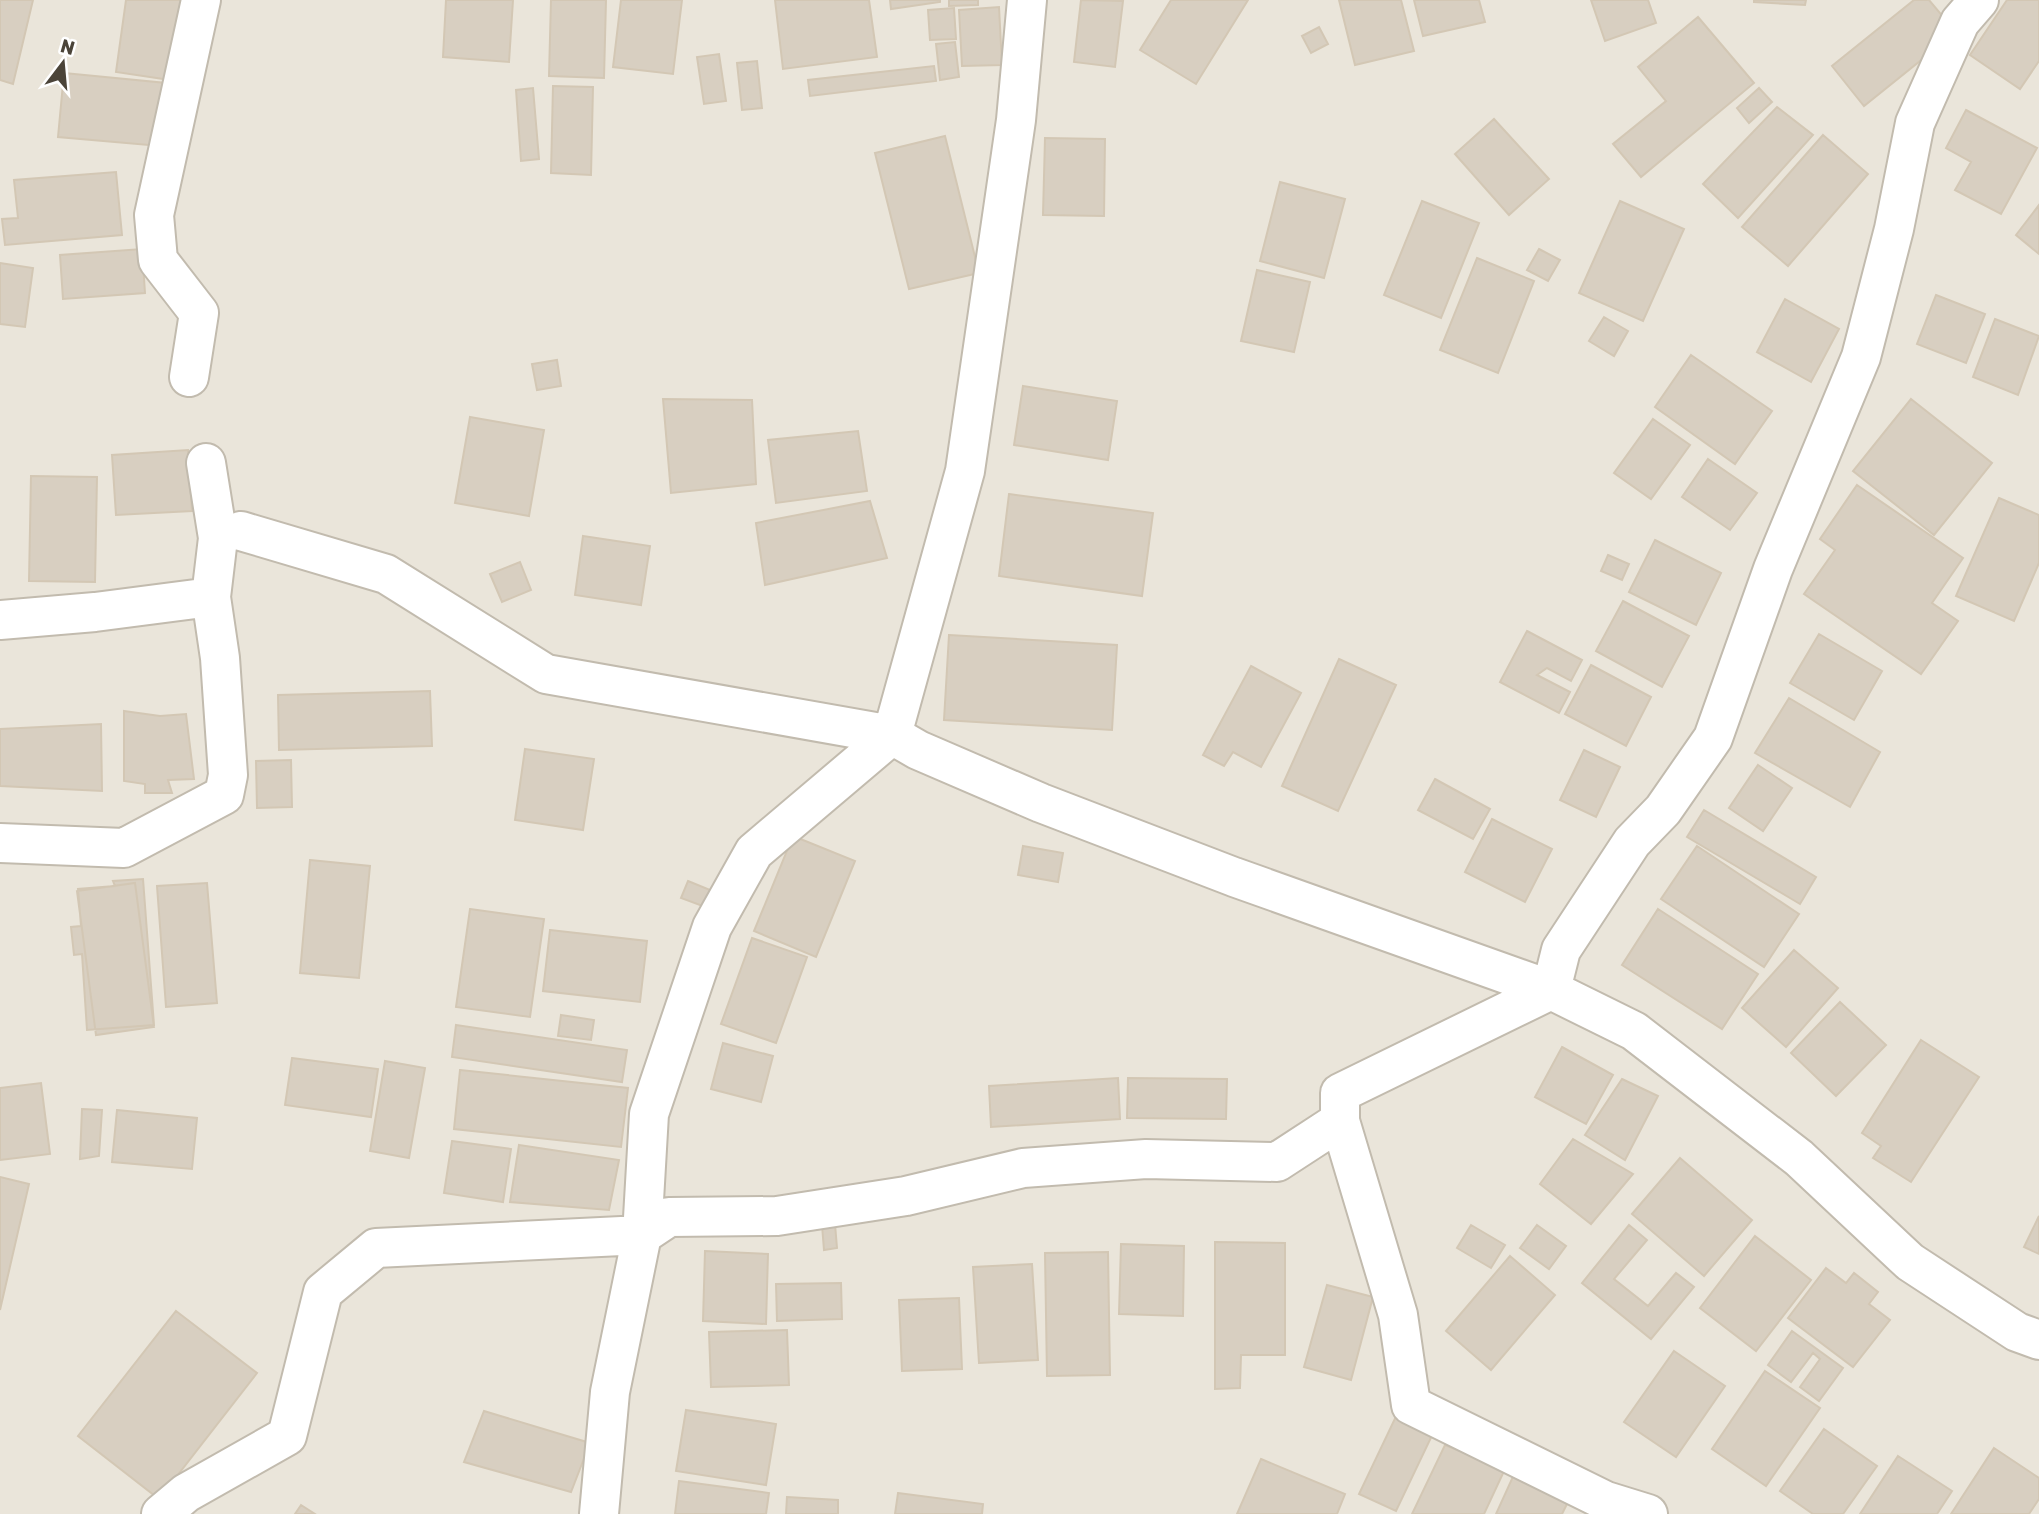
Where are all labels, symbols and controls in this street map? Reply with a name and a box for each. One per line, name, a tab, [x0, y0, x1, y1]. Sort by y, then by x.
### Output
north arrow	[28, 28, 98, 98]
text: N	[58, 34, 77, 60]

